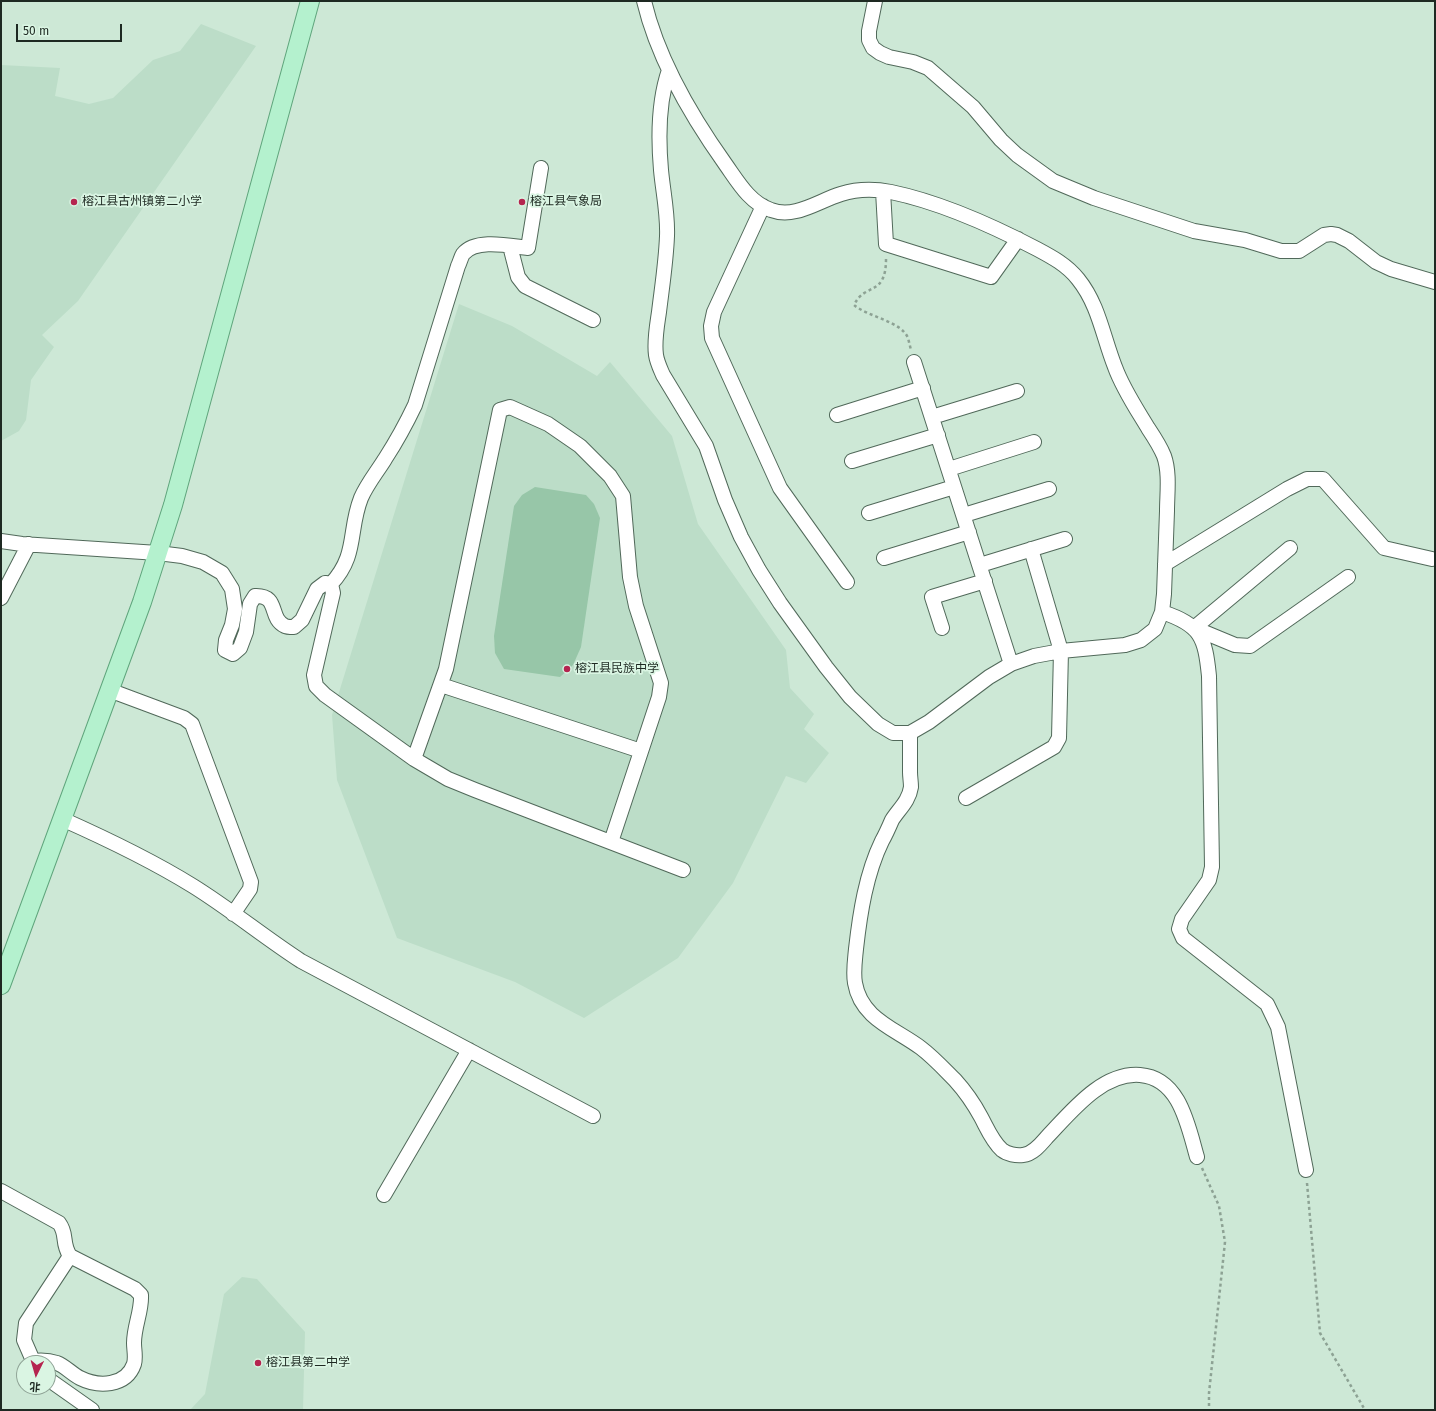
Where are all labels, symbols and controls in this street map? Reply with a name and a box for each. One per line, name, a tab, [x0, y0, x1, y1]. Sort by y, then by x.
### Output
scale bar	[18, 16, 124, 42]
text: 50 m	[23, 24, 49, 38]
place label: 榕江县古州镇第二小学	[82, 195, 202, 209]
place label: 榕江县气象局	[530, 195, 602, 209]
marker: 榕江县古州镇第二小学	[69, 197, 79, 207]
marker: 榕江县气象局	[517, 197, 527, 207]
place label: 榕江县民族中学	[575, 662, 659, 676]
marker: 榕江县民族中学	[562, 664, 572, 674]
north arrow	[16, 1355, 56, 1395]
place label: 榕江县第二中学	[266, 1356, 350, 1370]
marker: 榕江县第二中学	[253, 1358, 263, 1368]
text: 北	[29, 1380, 41, 1393]

